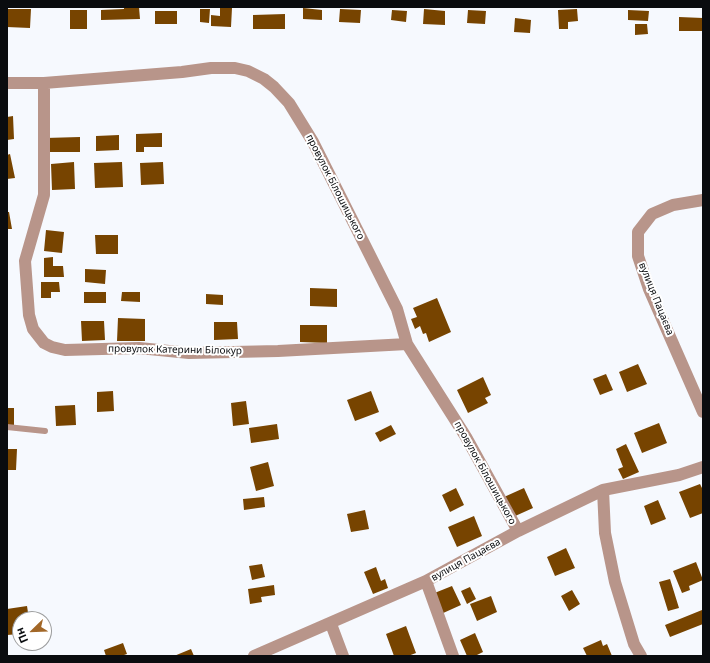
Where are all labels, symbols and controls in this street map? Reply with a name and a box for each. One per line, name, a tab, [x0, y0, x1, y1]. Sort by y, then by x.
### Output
street label: провулок Білошицького	[303, 132, 367, 242]
street label: вулиця Пацаєва	[636, 261, 676, 337]
street label: провулок Катерини Білокур	[108, 343, 242, 357]
street label: провулок Білошицького	[452, 419, 518, 527]
street label: вулиця Пацаєва	[429, 536, 503, 584]
north arrow	[12, 611, 52, 651]
text: Пн	[11, 625, 31, 646]

